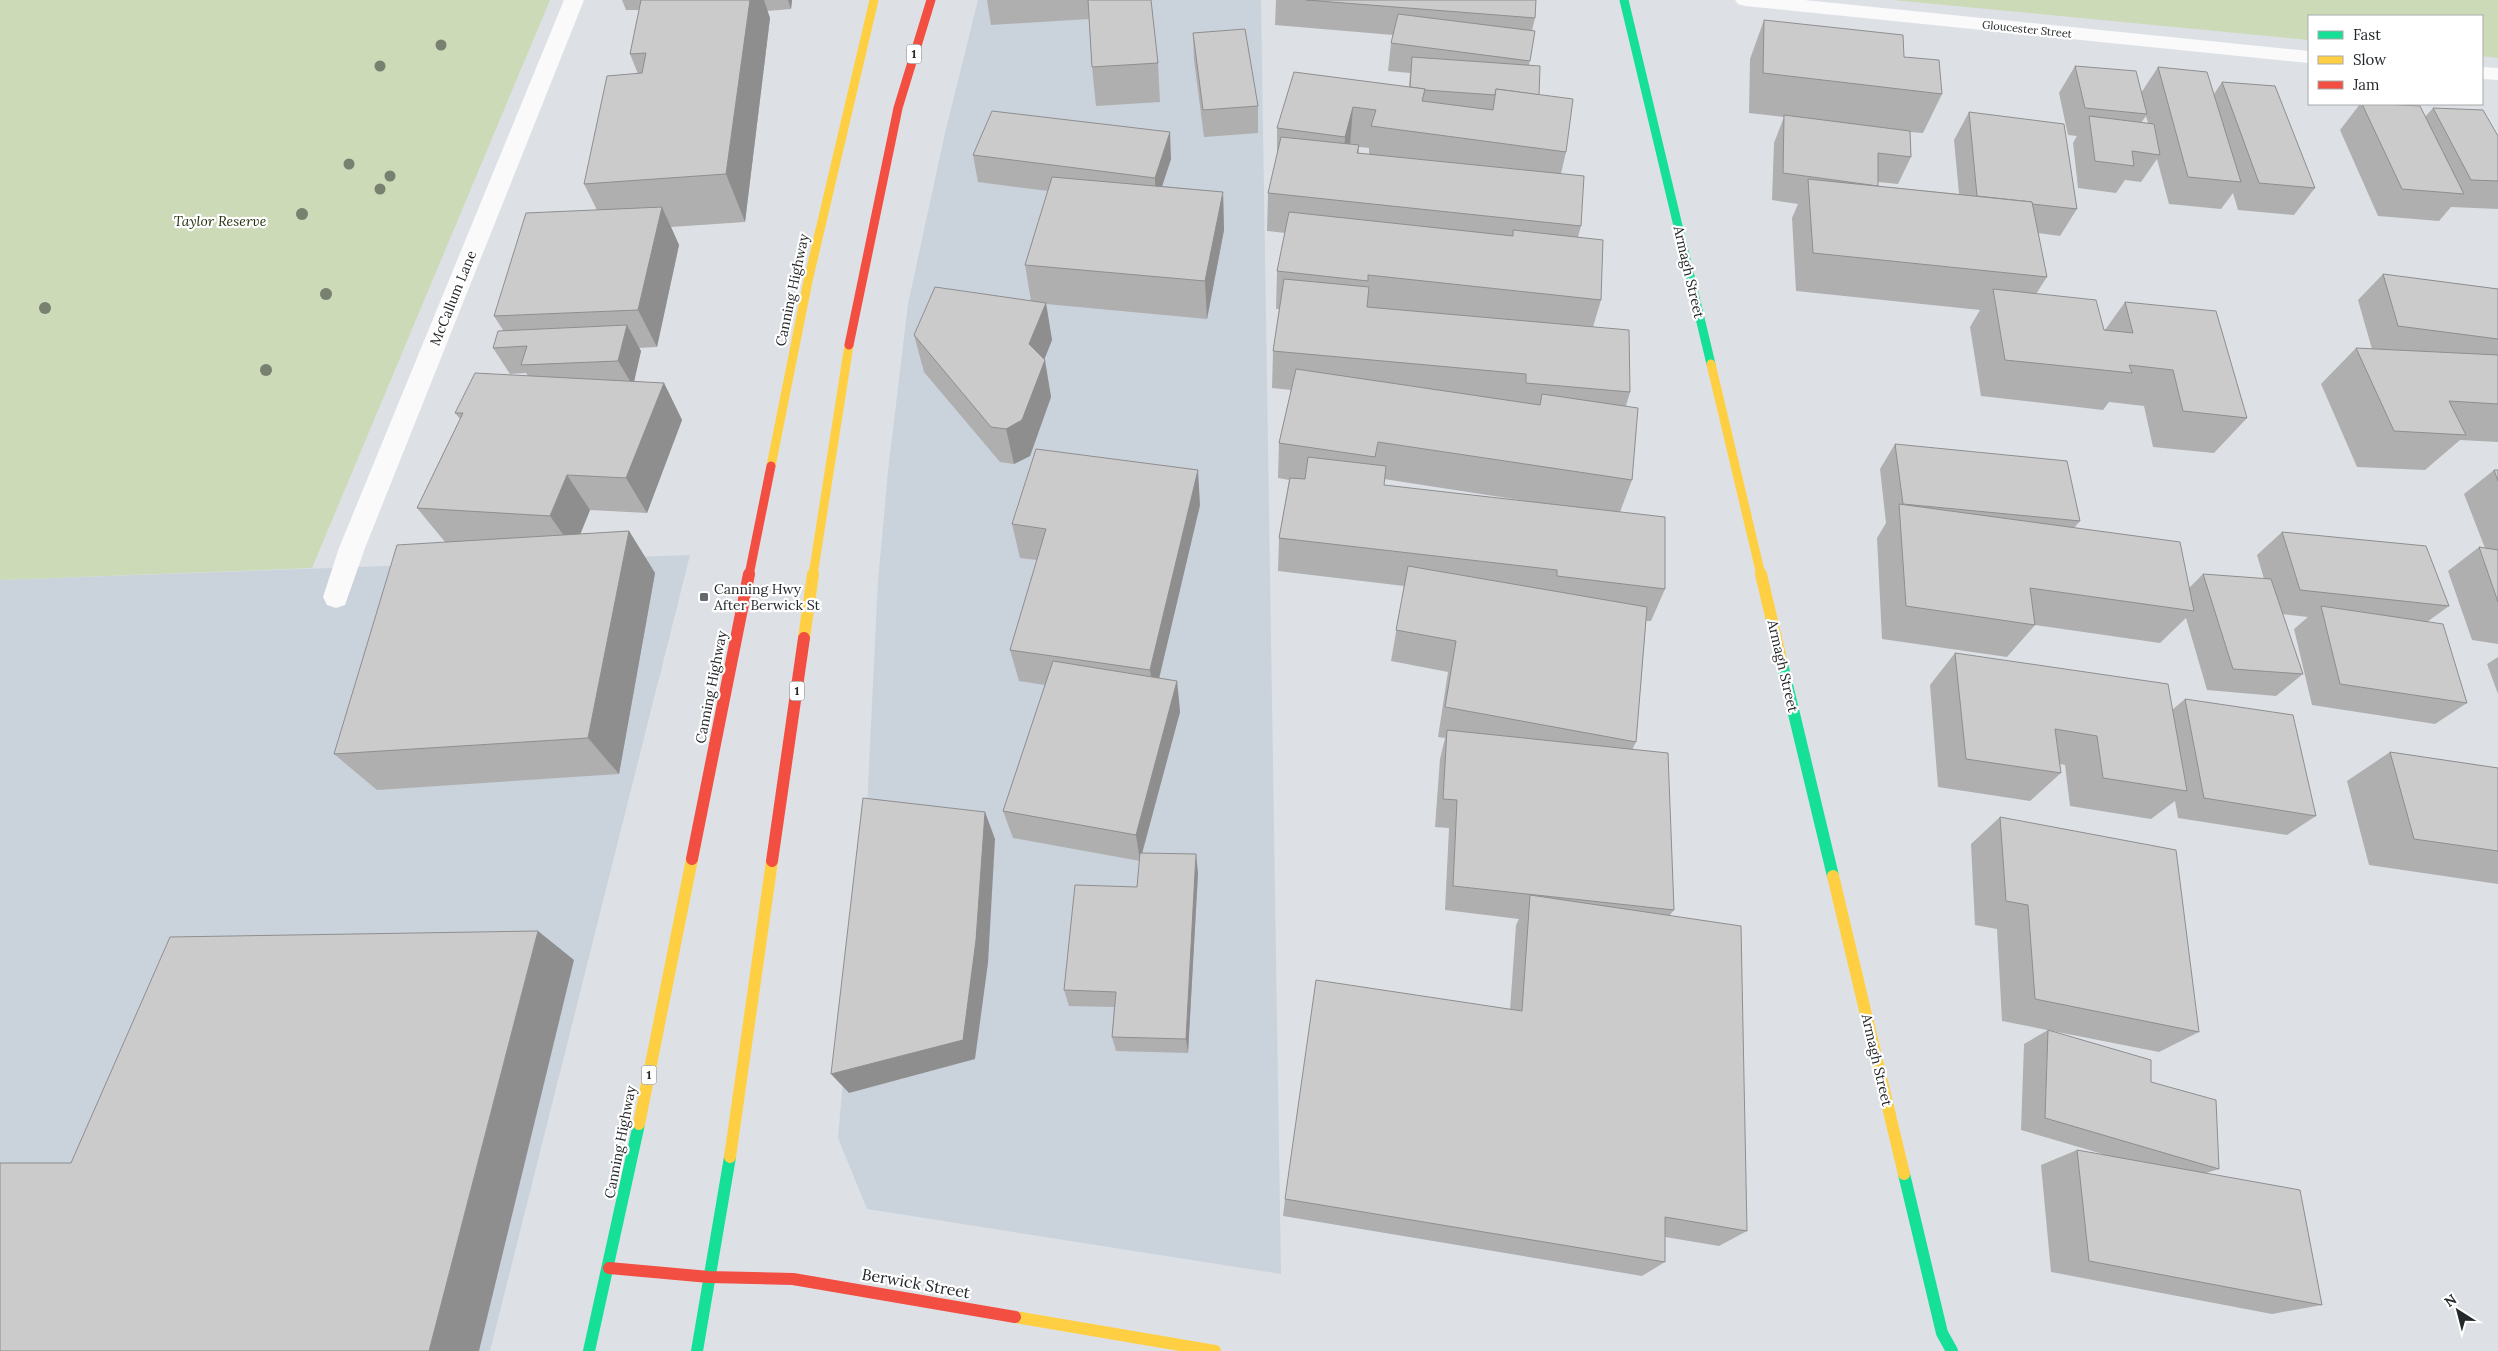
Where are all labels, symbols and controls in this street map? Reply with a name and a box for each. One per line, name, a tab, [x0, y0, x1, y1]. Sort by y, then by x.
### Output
legend	[2308, 15, 2483, 105]
street label: Gloucester Street	[1981, 17, 2073, 41]
text: Fast	[2353, 25, 2381, 44]
road number: 1	[906, 44, 922, 64]
text: Slow	[2353, 50, 2386, 69]
text: Jam	[2352, 75, 2380, 94]
park label: Taylor Reserve	[174, 212, 267, 230]
street label: Armagh Street	[1669, 223, 1709, 321]
street label: Canning Highway	[771, 232, 813, 348]
street label: McCallum Lane	[426, 247, 480, 348]
place label: Canning Hwy After Berwick St	[713, 580, 821, 614]
marker: Canning Hwy After Berwick St	[698, 591, 710, 603]
street label: Armagh Street	[1763, 617, 1803, 715]
street label: Canning Highway	[691, 628, 731, 745]
road number: 1	[790, 681, 804, 700]
street label: Armagh Street	[1857, 1011, 1897, 1109]
road number: 1	[642, 1066, 656, 1084]
street label: Canning Highway	[600, 1083, 640, 1200]
street label: Berwick Street	[860, 1264, 973, 1303]
north arrow	[2433, 1286, 2483, 1336]
text: N	[2441, 1290, 2460, 1311]

